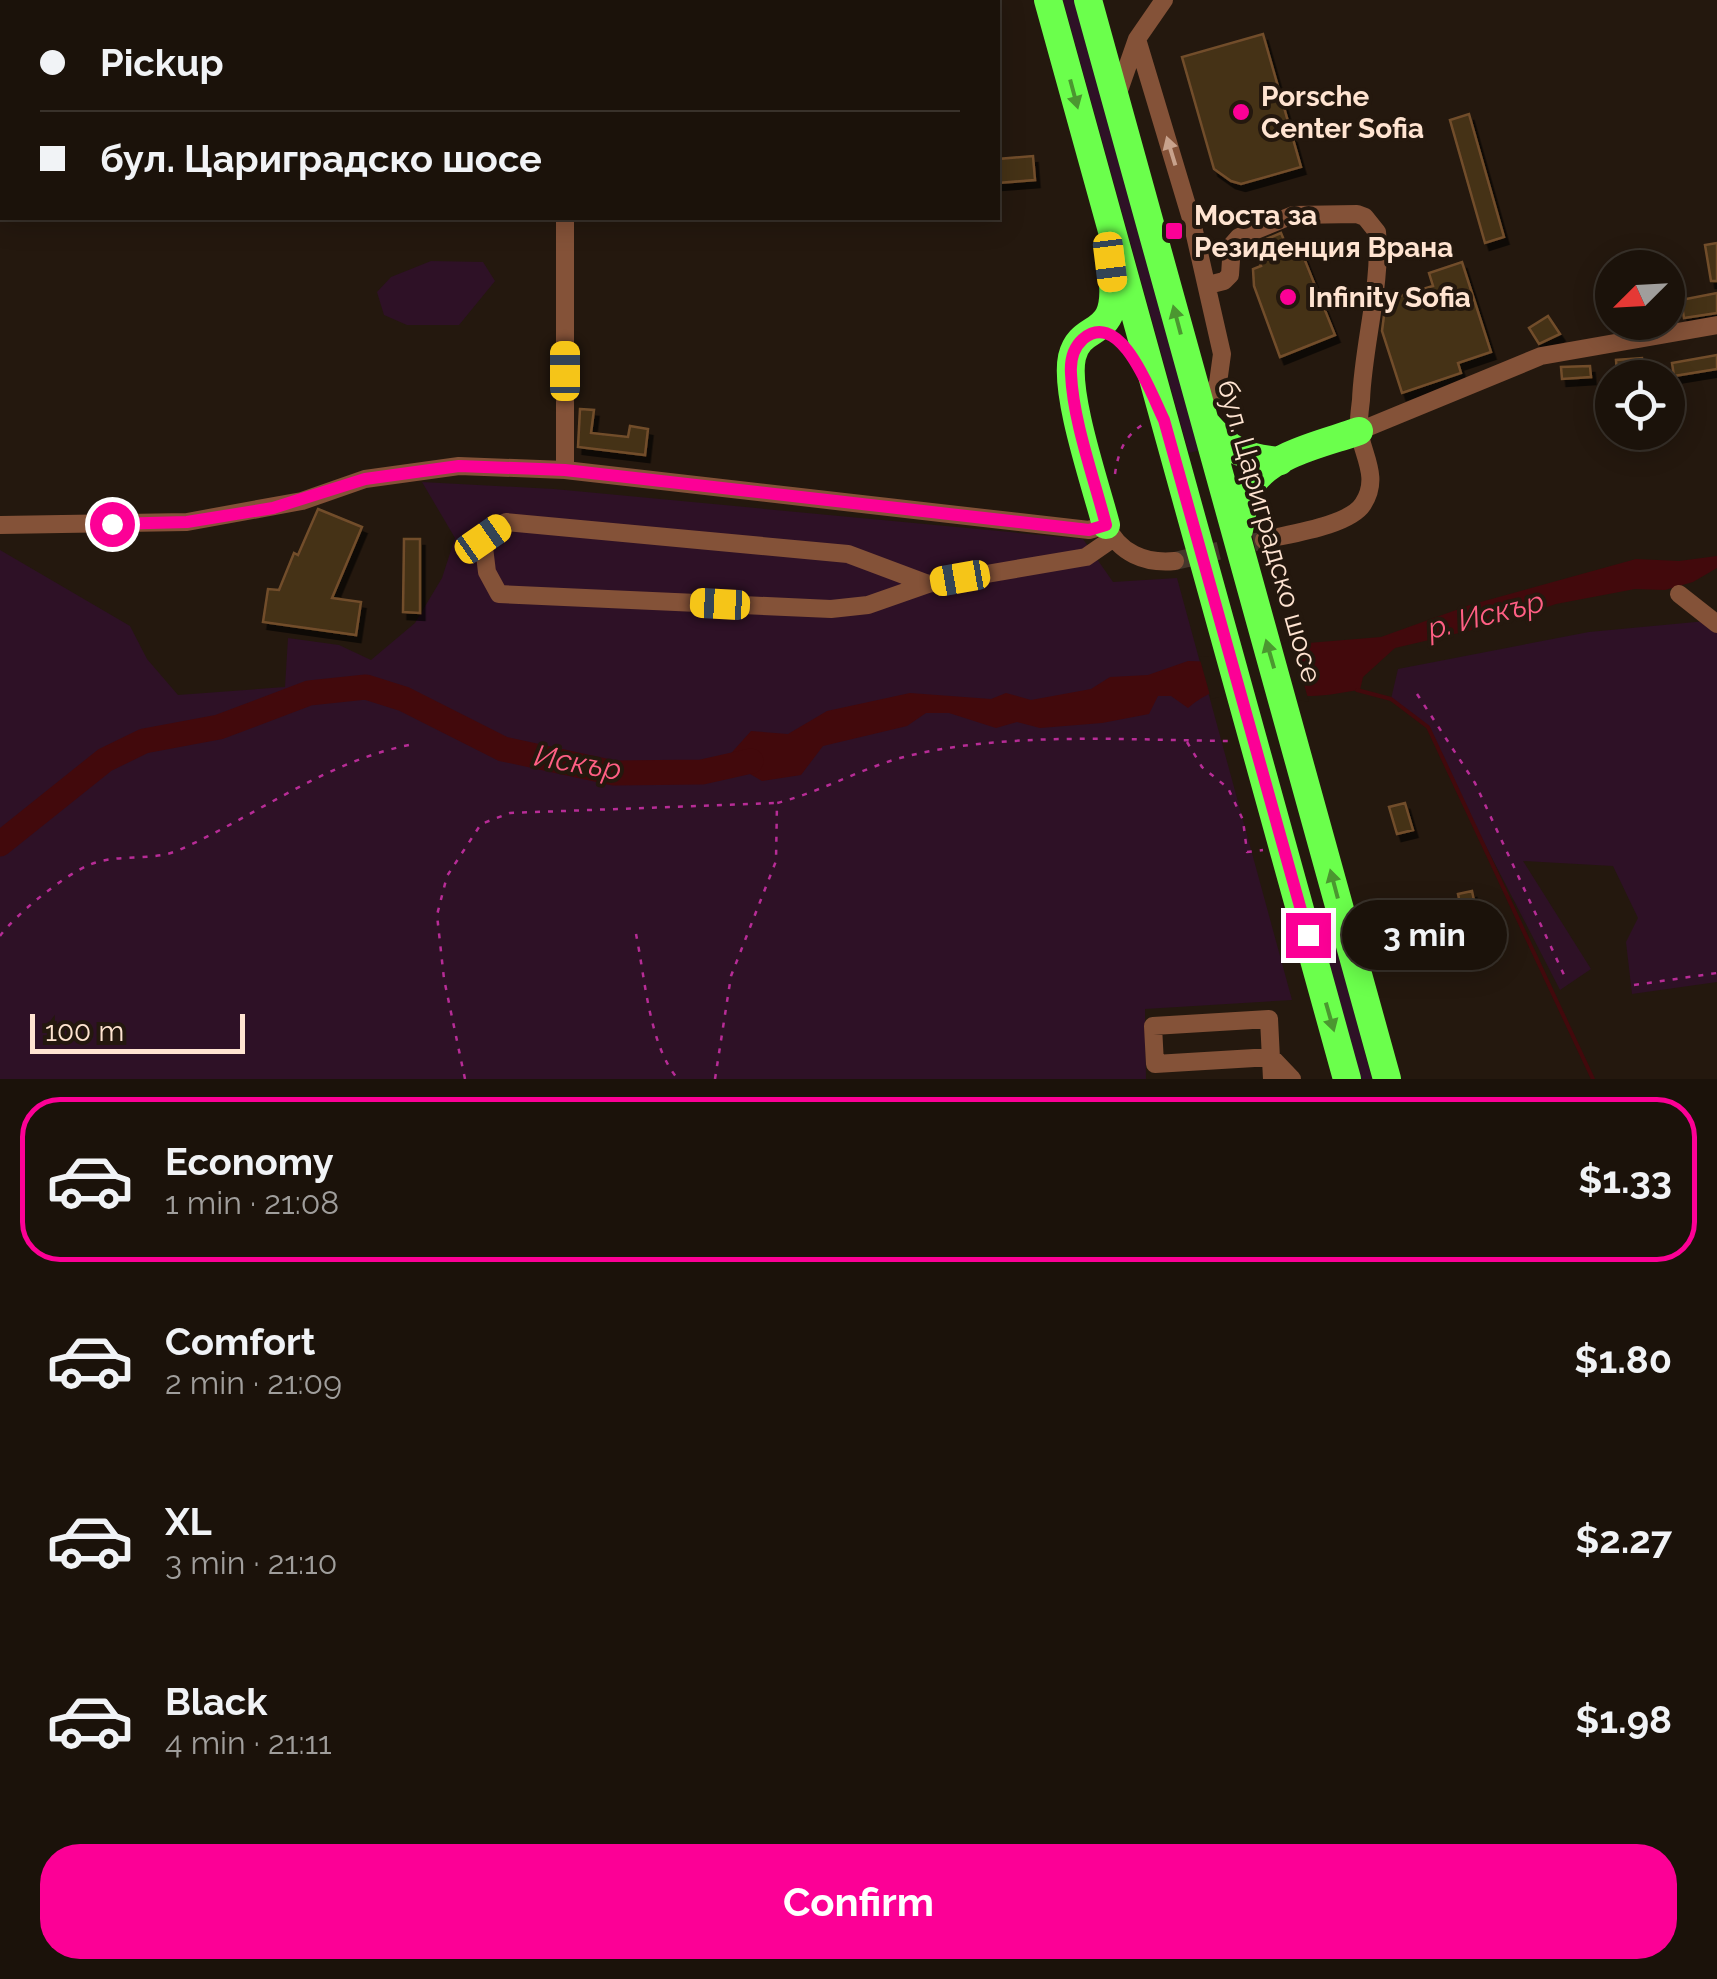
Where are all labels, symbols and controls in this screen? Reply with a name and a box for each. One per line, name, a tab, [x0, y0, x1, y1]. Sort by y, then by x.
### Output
text: Pickup	[100, 40, 224, 85]
one-way arrow	[1067, 79, 1082, 110]
place label: Porsche Center Sofia	[1261, 80, 1424, 145]
marker: Porsche Center Sofia	[1230, 101, 1252, 123]
text: бул. Цариградско шосе	[100, 136, 542, 181]
one-way arrow	[1163, 136, 1178, 166]
place label: Моста за Резиденция Врана	[1194, 199, 1453, 264]
marker: Моста за Резиденция Врана	[1163, 220, 1185, 242]
car	[1091, 230, 1129, 294]
north arrow	[1595, 250, 1685, 340]
map controls	[1595, 250, 1685, 450]
place label: Infinity Sofia	[1308, 281, 1471, 314]
marker: Infinity Sofia	[1277, 286, 1299, 308]
one-way arrow	[1169, 304, 1184, 335]
car	[550, 341, 580, 401]
button: locate	[1595, 360, 1685, 450]
street label: бул. Цариградско шосе	[1210, 376, 1329, 686]
route start	[90, 502, 135, 547]
car	[450, 510, 516, 568]
car	[928, 558, 992, 598]
water label: р. Искър	[1422, 583, 1548, 646]
car	[689, 587, 751, 621]
one-way arrow	[1262, 638, 1277, 668]
water label: Искър	[532, 738, 624, 787]
one-way arrow	[1326, 868, 1341, 898]
callout: 3 min	[1343, 900, 1508, 970]
route end	[1286, 913, 1331, 958]
text: 3 min	[1383, 916, 1466, 953]
one-way arrow	[1323, 1002, 1338, 1033]
scale bar	[30, 1009, 245, 1054]
text: 100 m	[45, 1015, 124, 1048]
icon: car	[45, 1135, 135, 1225]
text: Economy	[165, 1139, 334, 1184]
text: $1.33	[1578, 1157, 1672, 1202]
text: 1 min · 21:08	[165, 1184, 339, 1221]
icon: car	[45, 1315, 135, 1405]
text: Comfort	[165, 1319, 315, 1364]
text: $1.80	[1574, 1337, 1672, 1382]
text: 2 min · 21:09	[165, 1364, 342, 1401]
icon: car	[45, 1495, 135, 1585]
text: XL	[165, 1499, 212, 1544]
text: $2.27	[1575, 1517, 1672, 1562]
text: 3 min · 21:10	[165, 1544, 337, 1581]
icon: car	[45, 1675, 135, 1765]
text: Black	[165, 1679, 267, 1724]
text: $1.98	[1575, 1697, 1672, 1742]
text: 4 min · 21:11	[165, 1724, 332, 1761]
button: Confirm	[40, 1844, 1677, 1959]

